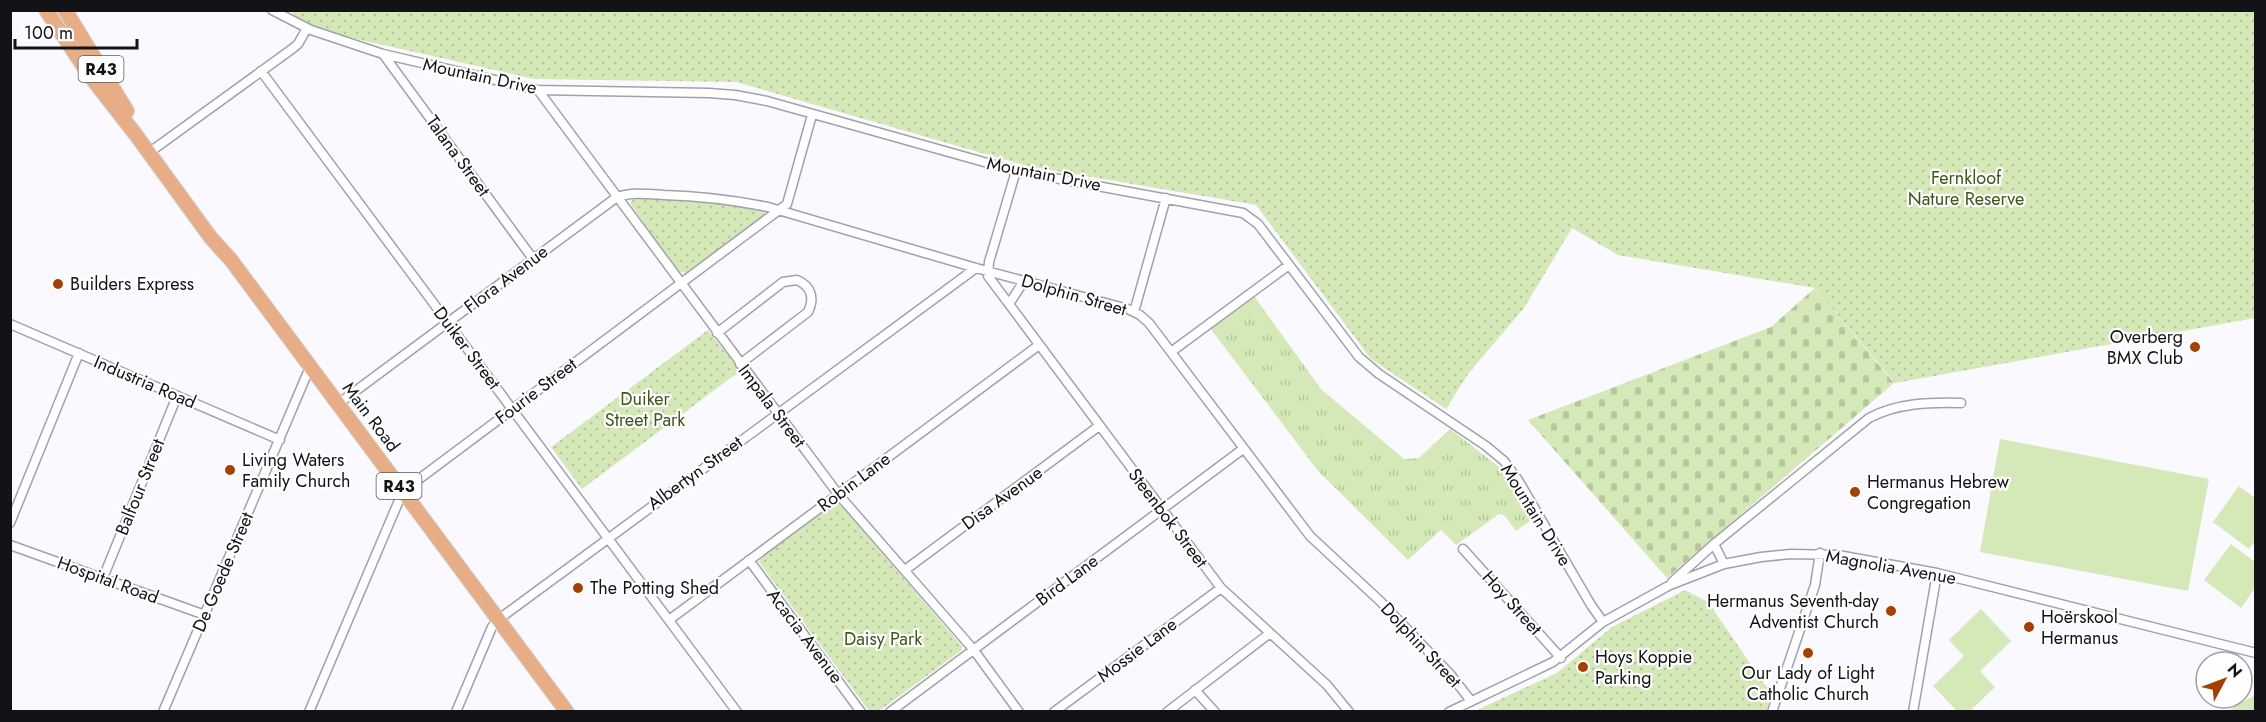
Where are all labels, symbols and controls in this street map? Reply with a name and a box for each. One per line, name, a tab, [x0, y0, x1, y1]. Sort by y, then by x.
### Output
scale bar	[15, 12, 136, 50]
text: 100 m	[24, 20, 73, 46]
street label: Mountain Drive	[421, 51, 539, 101]
road number: R43	[78, 56, 124, 82]
street label: Talana Street	[420, 110, 497, 202]
street label: Mountain Drive	[985, 150, 1103, 198]
park label: Fernkloof Nature Reserve	[1908, 165, 2024, 212]
street label: Flora Avenue	[459, 239, 553, 319]
street label: Dolphin Street	[1018, 268, 1130, 323]
place label: Builders Express	[70, 271, 194, 297]
marker: Builders Express	[51, 277, 65, 291]
street label: Duiker Street	[427, 301, 507, 395]
place label: Overberg BMX Club	[2107, 324, 2183, 371]
marker: Overberg BMX Club	[2188, 340, 2202, 354]
street label: Industria Road	[90, 349, 200, 415]
street label: Fourie Street	[490, 351, 583, 430]
street label: Impala Street	[732, 359, 812, 454]
street label: Main Road	[336, 377, 406, 457]
park label: Duiker Street Park	[605, 386, 685, 433]
street label: Albertyn Street	[642, 429, 748, 516]
street label: Balfour Street	[109, 434, 171, 539]
street label: Robin Lane	[812, 446, 896, 518]
place label: Living Waters Family Church	[242, 447, 351, 494]
street label: Mountain Drive	[1494, 459, 1578, 571]
street label: Disa Avenue	[956, 460, 1048, 536]
marker: Living Waters Family Church	[223, 463, 237, 477]
street label: Steenbok Street	[1122, 463, 1214, 574]
place label: Hermanus Hebrew Congregation	[1867, 469, 2010, 516]
road number: R43	[376, 473, 422, 499]
marker: Hermanus Hebrew Congregation	[1848, 485, 1862, 499]
street label: De Goede Street	[186, 507, 260, 636]
street label: Magnolia Avenue	[1824, 543, 1958, 591]
street label: Bird Lane	[1030, 548, 1104, 612]
street label: Hospital Road	[54, 550, 162, 610]
street label: Hoy Street	[1476, 565, 1548, 641]
place label: The Potting Shed	[590, 575, 719, 601]
marker: The Potting Shed	[571, 581, 585, 595]
street label: Acacia Avenue	[761, 583, 849, 689]
place label: Hermanus Seventh-day Adventist Church	[1707, 588, 1879, 635]
street label: Dolphin Street	[1375, 596, 1468, 694]
marker: Hermanus Seventh-day Adventist Church	[1884, 604, 1898, 618]
place label: Hoërskool Hermanus	[2041, 604, 2118, 651]
street label: Mossie Lane	[1092, 611, 1182, 689]
marker: Hoërskool Hermanus	[2022, 620, 2036, 634]
park label: Daisy Park	[844, 626, 922, 652]
place label: Hoys Koppie Parking	[1595, 644, 1692, 691]
marker: Our Lady of Light Catholic Church	[1801, 646, 1815, 660]
north arrow	[2194, 650, 2254, 710]
text: N	[2222, 658, 2248, 683]
marker: Hoys Koppie Parking	[1576, 660, 1590, 674]
place label: Our Lady of Light Catholic Church	[1742, 660, 1875, 707]

